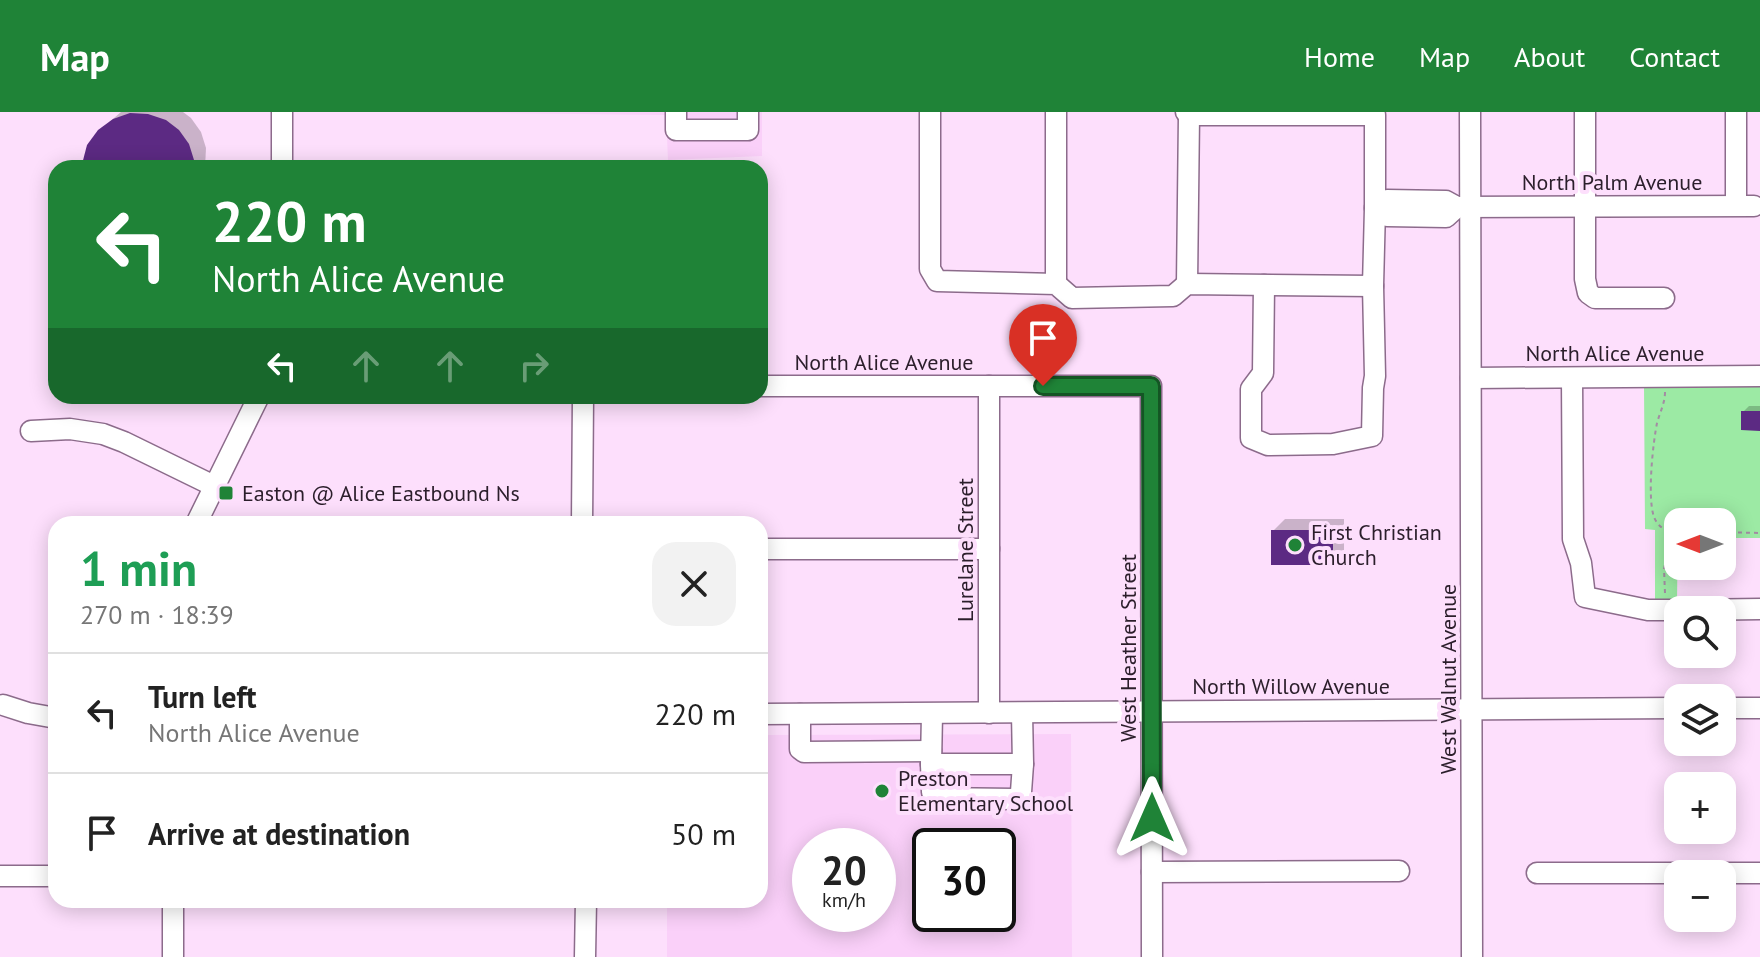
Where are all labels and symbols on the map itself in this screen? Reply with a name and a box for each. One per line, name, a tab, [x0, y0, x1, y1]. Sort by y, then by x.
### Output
street label: North Palm Avenue	[1522, 168, 1702, 196]
pin	[1009, 304, 1077, 386]
street label: North Alice Avenue	[1525, 339, 1705, 367]
street label: North Alice Avenue	[794, 348, 974, 376]
street label: Lurelane Street	[951, 477, 979, 622]
place label: Easton @ Alice Eastbound Ns	[242, 479, 520, 507]
marker: Easton @ Alice Eastbound Ns	[217, 484, 235, 502]
north arrow	[1664, 508, 1736, 580]
place label: First Christian Church	[1311, 518, 1442, 571]
marker: First Christian Church	[1286, 536, 1304, 554]
street label: West Heather Street	[1114, 553, 1142, 742]
street label: West Walnut Avenue	[1434, 584, 1462, 774]
street label: North Willow Avenue	[1192, 672, 1390, 700]
place label: Preston Elementary School	[898, 764, 1074, 817]
position arrow	[1110, 776, 1194, 860]
marker: Preston Elementary School	[873, 782, 891, 800]
speed limit sign: 30	[912, 828, 1016, 932]

